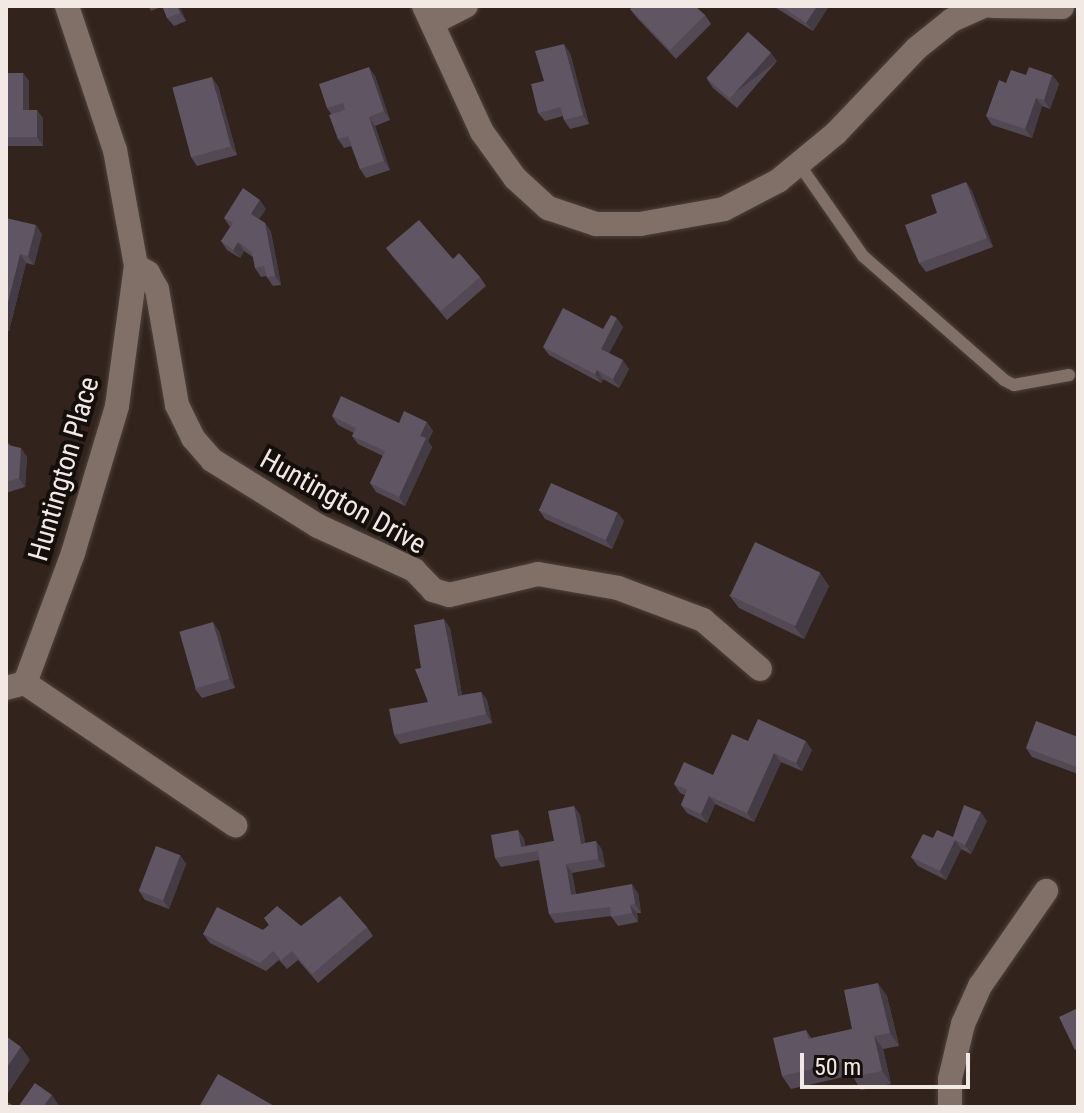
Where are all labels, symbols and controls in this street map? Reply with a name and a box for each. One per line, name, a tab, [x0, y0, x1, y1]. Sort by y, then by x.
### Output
street label: Huntington Place	[22, 373, 106, 565]
street label: Huntington Drive	[254, 443, 432, 561]
scale bar	[804, 1037, 974, 1087]
text: 50 m	[814, 1053, 861, 1081]

